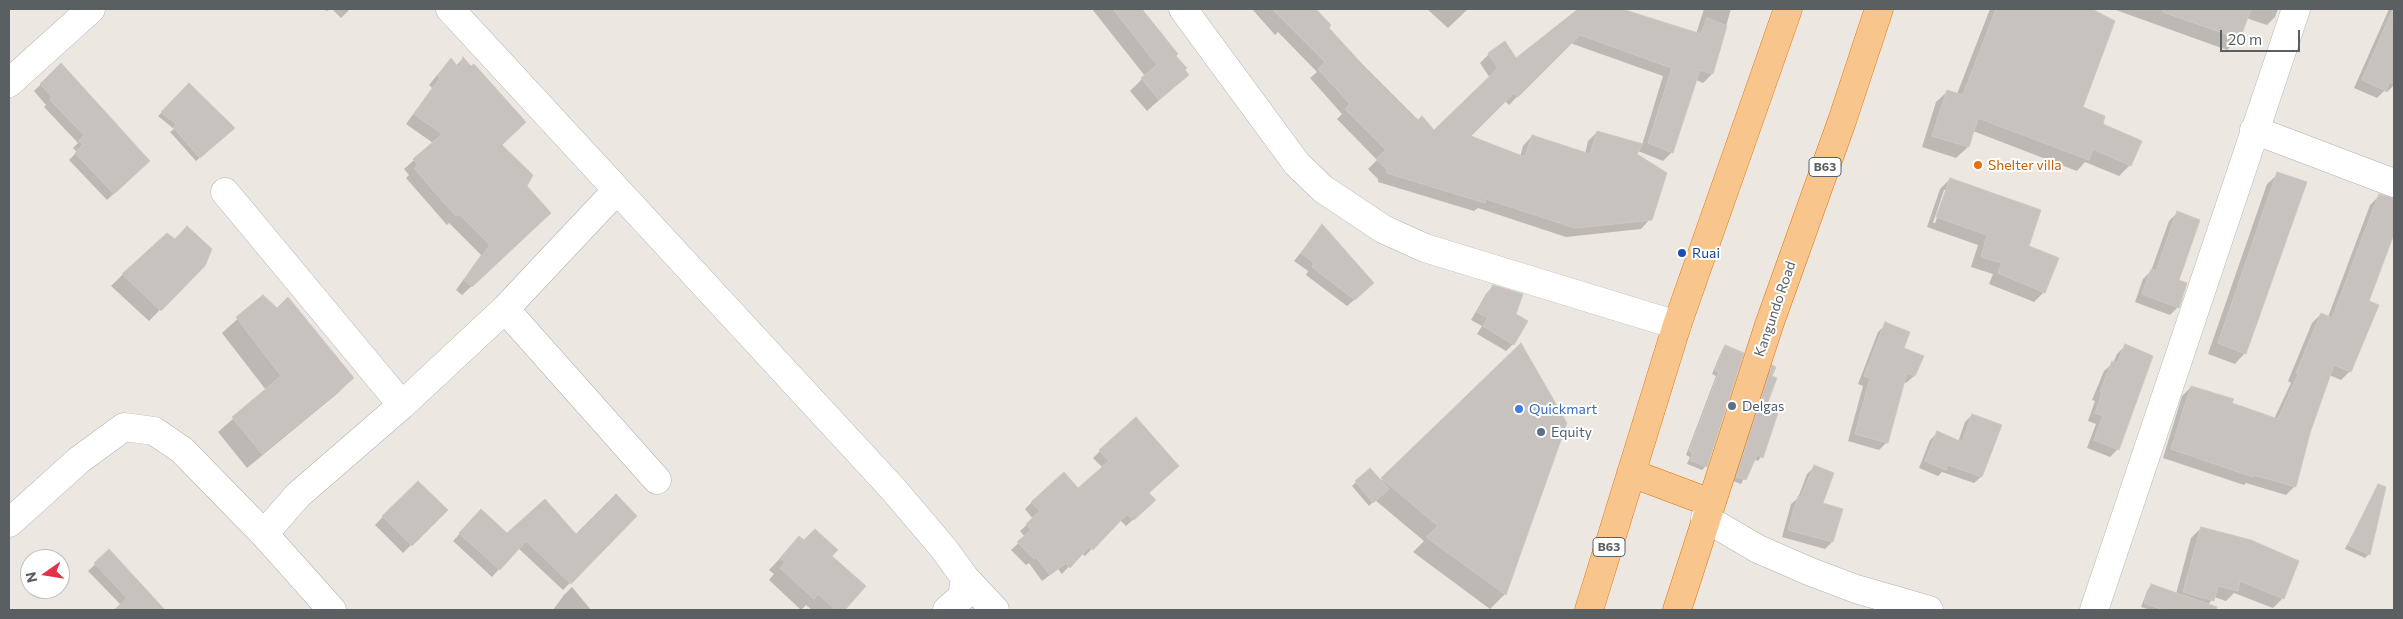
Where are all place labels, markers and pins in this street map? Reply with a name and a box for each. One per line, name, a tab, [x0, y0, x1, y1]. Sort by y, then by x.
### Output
place label: Shelter villa	[1988, 157, 2062, 173]
marker: Shelter villa	[1972, 159, 1984, 171]
place label: Ruai	[1692, 245, 1720, 261]
marker: Ruai	[1676, 247, 1688, 259]
place label: Delgas	[1742, 398, 1784, 414]
marker: Delgas	[1726, 400, 1738, 412]
place label: Quickmart	[1529, 401, 1597, 417]
marker: Quickmart	[1513, 403, 1525, 415]
place label: Equity	[1551, 424, 1592, 440]
marker: Equity	[1535, 426, 1547, 438]

